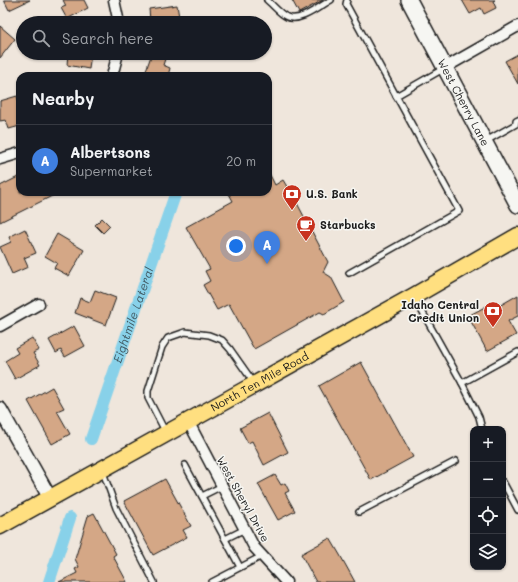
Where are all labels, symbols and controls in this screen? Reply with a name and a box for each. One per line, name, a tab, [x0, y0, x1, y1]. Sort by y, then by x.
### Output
search box	[16, 16, 272, 60]
icon: search	[30, 27, 52, 49]
text: Search here	[62, 28, 153, 48]
street label: West Cherry Lane	[435, 56, 493, 149]
text: Nearby	[32, 87, 94, 109]
text: Albertsons	[70, 142, 150, 162]
text: A	[40, 152, 50, 169]
text: 20 m	[226, 152, 256, 169]
text: Supermarket	[70, 162, 153, 179]
bank icon: U.S. Bank	[281, 183, 303, 211]
place label: U.S. Bank	[306, 186, 358, 201]
cafe icon: Starbucks	[295, 214, 317, 242]
place label: Starbucks	[320, 217, 376, 232]
pin: A	[254, 231, 280, 264]
your location	[226, 236, 246, 256]
water label: Eightmile Lateral	[109, 265, 157, 365]
place label: Idaho Central Credit Union	[401, 297, 479, 325]
bank icon: Idaho Central Credit Union	[482, 300, 504, 328]
street label: North Ten Mile Road	[208, 348, 311, 415]
map controls	[470, 426, 506, 570]
button: +	[470, 426, 506, 462]
street label: West Sheryl Drive	[214, 453, 273, 545]
button: −	[470, 462, 506, 498]
button: locate	[470, 498, 506, 534]
button: layers	[470, 534, 506, 570]

